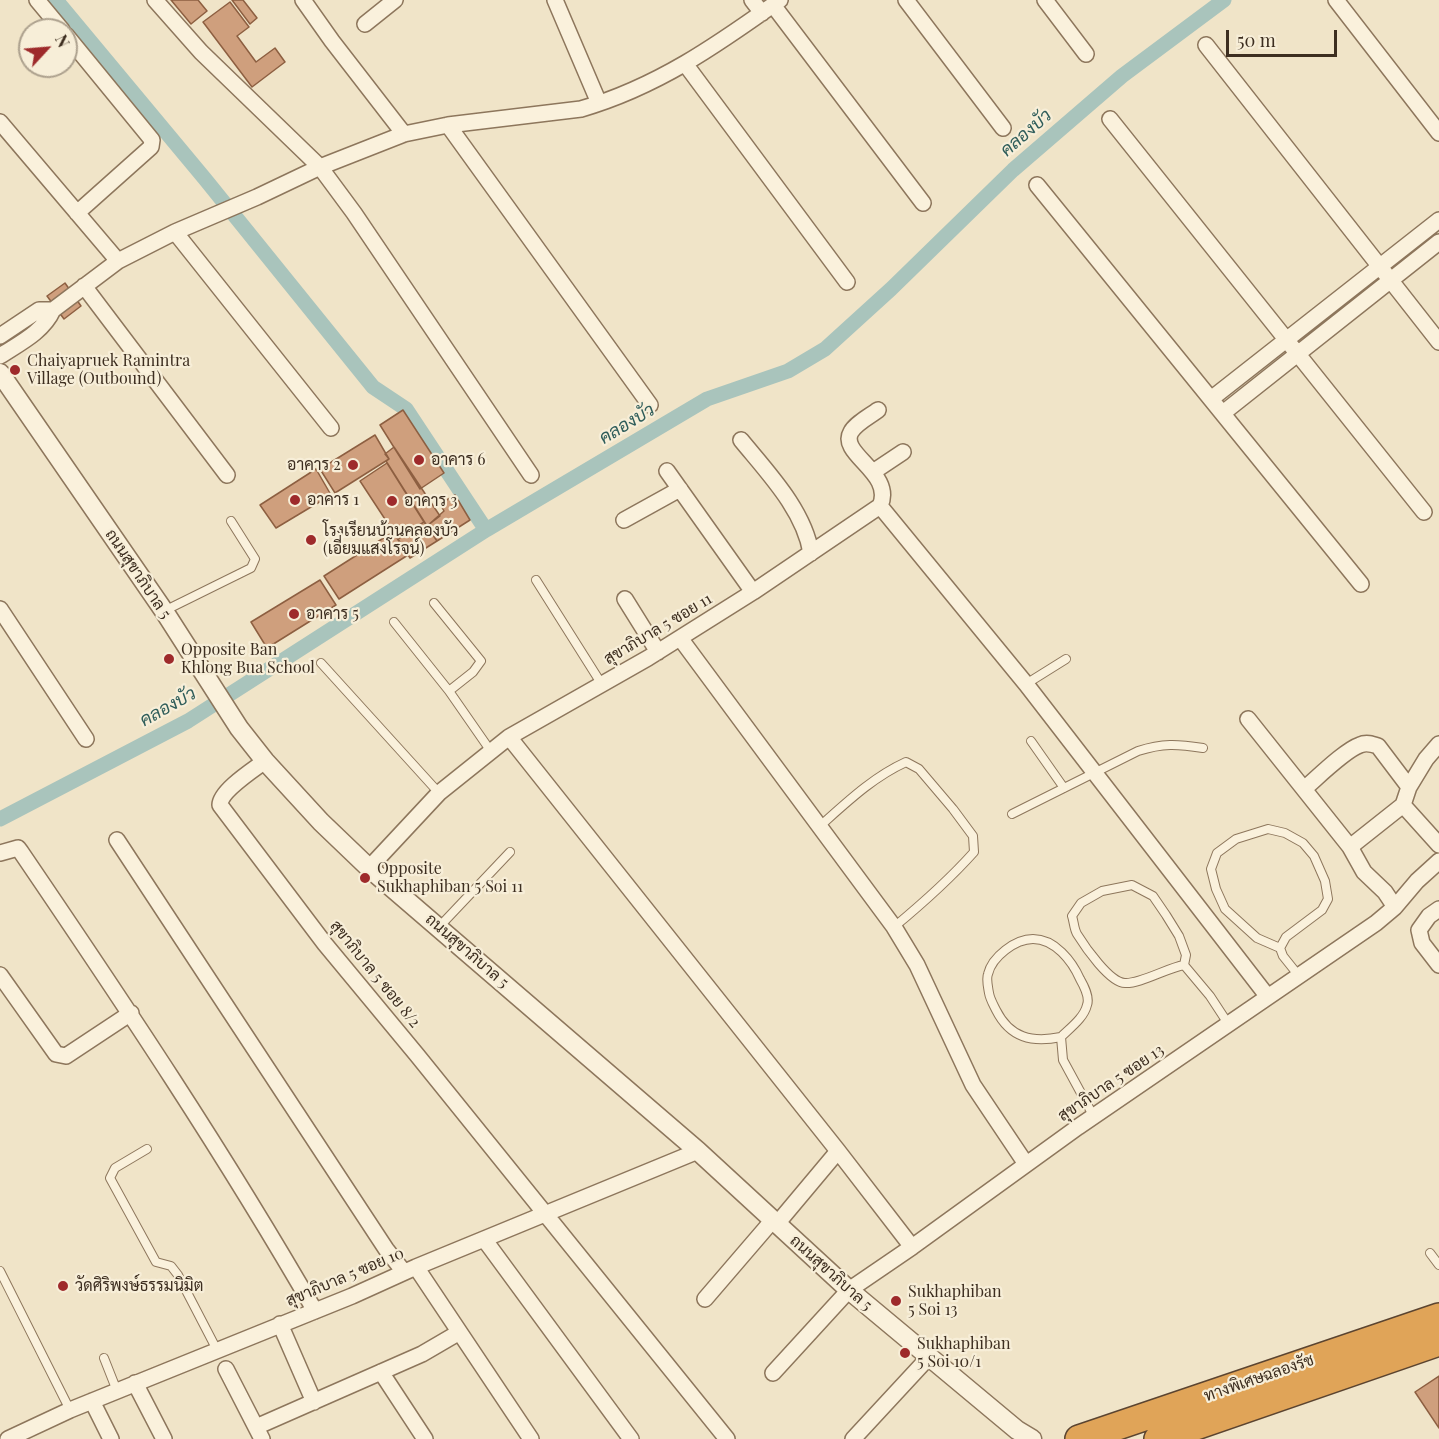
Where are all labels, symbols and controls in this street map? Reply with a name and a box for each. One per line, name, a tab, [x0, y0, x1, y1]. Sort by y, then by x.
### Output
north arrow	[18, 18, 78, 78]
scale bar	[1229, 18, 1340, 56]
text: 50 m	[1237, 28, 1276, 52]
text: N	[51, 31, 75, 51]
water label: คลองบัว	[996, 105, 1056, 161]
place label: Chaiyapruek Ramintra Village (Outbound)	[27, 351, 190, 389]
marker: Chaiyapruek Ramintra Village (Outbound)	[8, 363, 22, 377]
water label: คลองบัว	[595, 399, 659, 449]
place label: อาคาร 6	[431, 450, 486, 470]
marker: อาคาร 6	[412, 453, 426, 467]
place label: อาคาร 2	[287, 455, 341, 475]
marker: อาคาร 2	[346, 458, 360, 472]
place label: อาคาร 1	[307, 490, 359, 510]
place label: อาคาร 3	[404, 491, 458, 511]
marker: อาคาร 1	[288, 493, 302, 507]
marker: อาคาร 3	[385, 494, 399, 508]
place label: โรงเรียนบ้านคลองบัว (เอี่ยมแสงโรจน์)	[323, 521, 458, 559]
street label: ถนนสุขาภิบาล 5	[101, 525, 175, 623]
marker: โรงเรียนบ้านคลองบัว (เอี่ยมแสงโรจน์)	[304, 533, 318, 547]
street label: สุขาภิบาล 5 ซอย 11	[601, 589, 715, 669]
place label: อาคาร 5	[306, 604, 359, 624]
marker: อาคาร 5	[287, 607, 301, 621]
place label: Opposite Ban Khlong Bua School	[181, 640, 315, 678]
marker: Opposite Ban Khlong Bua School	[162, 652, 176, 666]
water label: คลองบัว	[136, 683, 200, 731]
place label: Opposite Sukhaphiban 5 Soi 11	[377, 859, 523, 897]
marker: Opposite Sukhaphiban 5 Soi 11	[358, 871, 372, 885]
street label: ถนนสุขาภิบาล 5	[421, 910, 513, 992]
street label: สุขาภิบาล 5 ซอย 8/2	[326, 917, 424, 1031]
street label: สุขาภิบาล 5 ซอย 13	[1054, 1040, 1168, 1126]
street label: ถนนสุขาภิบาล 5	[786, 1231, 876, 1315]
street label: สุขาภิบาล 5 ซอย 10	[283, 1243, 407, 1311]
place label: วัดศิริพงษ์ธรรมนิมิต	[75, 1276, 203, 1296]
marker: วัดศิริพงษ์ธรรมนิมิต	[56, 1279, 70, 1293]
place label: Sukhaphiban 5 Soi 13	[908, 1282, 1002, 1320]
marker: Sukhaphiban 5 Soi 13	[889, 1294, 903, 1308]
place label: Sukhaphiban 5 Soi 10/1	[917, 1334, 1011, 1372]
marker: Sukhaphiban 5 Soi 10/1	[898, 1346, 912, 1360]
street label: ทางพิเศษฉลองรัช	[1202, 1350, 1316, 1406]

